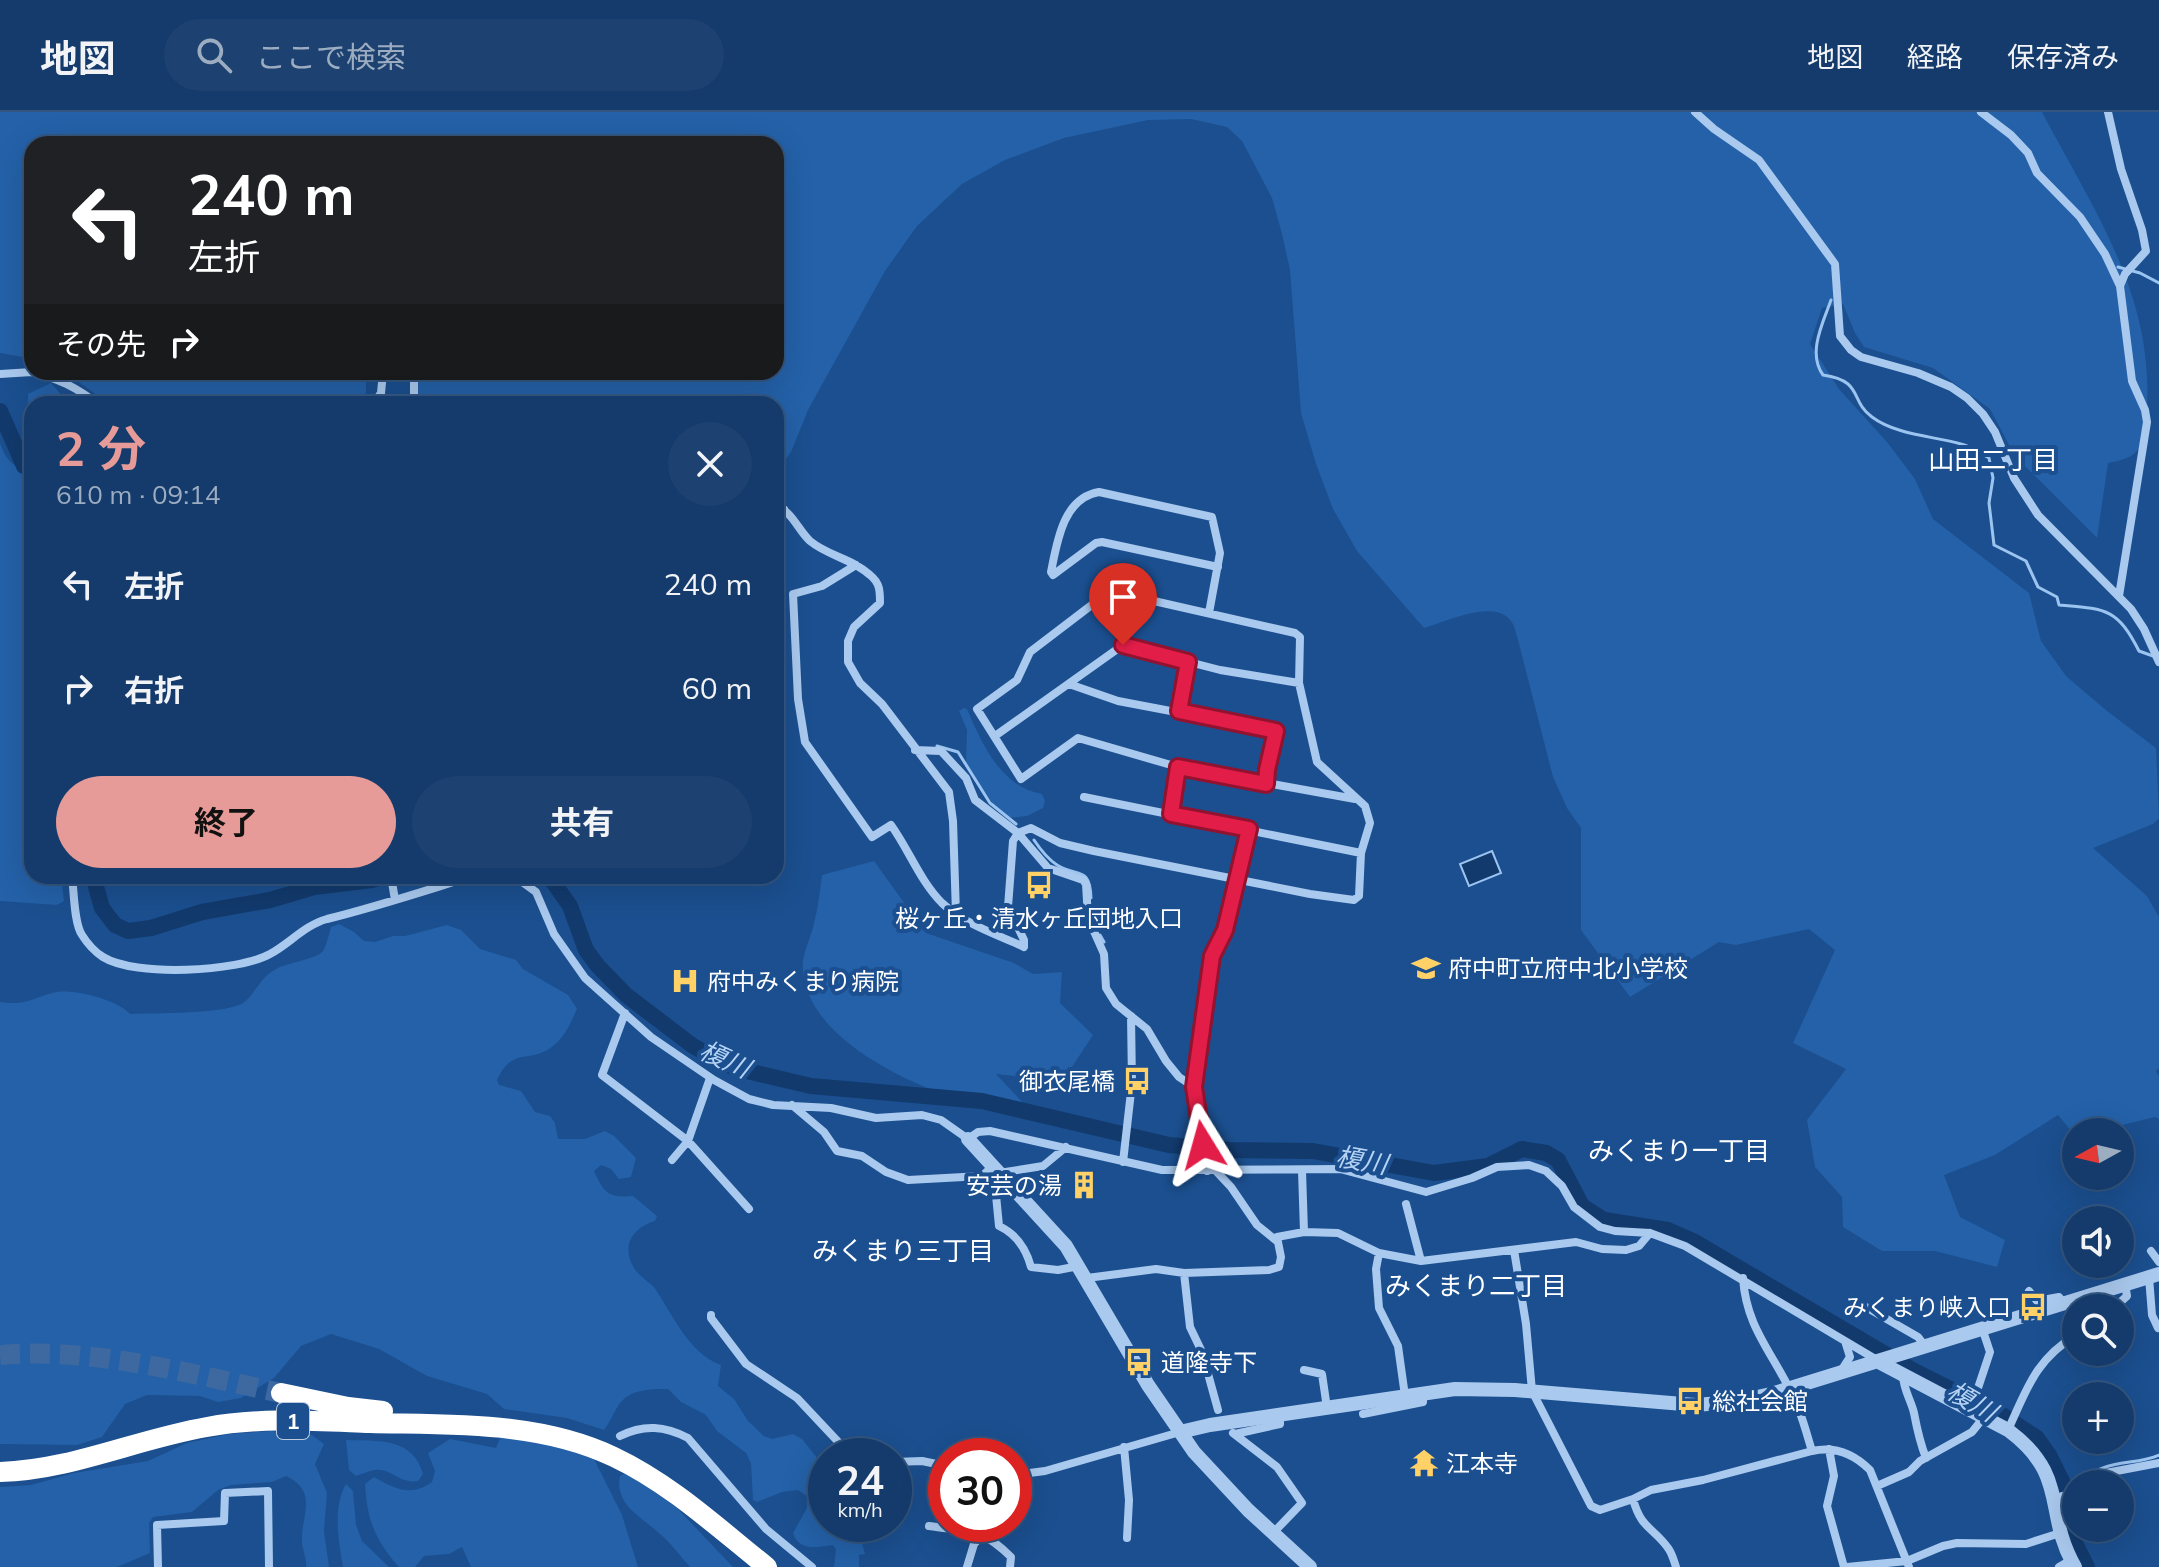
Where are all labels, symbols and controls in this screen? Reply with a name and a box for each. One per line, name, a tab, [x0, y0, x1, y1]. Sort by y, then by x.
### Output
search box	[164, 19, 724, 91]
icon: search	[192, 33, 236, 77]
text: 地図	[40, 34, 116, 82]
text: ここで検索	[256, 38, 406, 76]
text: 地図	[1807, 39, 1863, 74]
text: 経路	[1907, 39, 1963, 74]
text: 保存済み	[2007, 39, 2119, 74]
text: 240 m	[188, 159, 355, 229]
icon: left	[56, 168, 160, 272]
text: 左折	[188, 234, 260, 279]
icon: right	[162, 320, 206, 364]
text: その先	[56, 325, 146, 363]
text: 2 分	[56, 418, 146, 478]
button: close	[668, 422, 752, 506]
district label: 山田二丁目	[1928, 443, 2058, 476]
text: 610 m · 09:14	[56, 478, 220, 511]
icon: left	[56, 562, 100, 606]
pin	[1089, 563, 1157, 645]
text: 240 m	[664, 565, 752, 603]
text: 左折	[124, 567, 184, 605]
icon: arrive	[1101, 575, 1145, 619]
icon: right	[56, 666, 100, 710]
text: 60 m	[682, 669, 752, 707]
text: 右折	[124, 671, 184, 709]
button: 終了	[56, 776, 396, 868]
button: 共有	[412, 776, 752, 868]
bus stop icon: 桜ヶ丘・清水ヶ丘団地入口	[1024, 870, 1054, 900]
place label: 桜ヶ丘・清水ヶ丘団地入口	[895, 903, 1183, 933]
school or university icon: 府中町立府中北小学校	[1411, 953, 1441, 983]
place label: 府中町立府中北小学校	[1448, 953, 1688, 983]
hospital icon: 府中みくまり病院	[670, 966, 700, 996]
place label: 府中みくまり病院	[707, 966, 899, 996]
water label: 榎川	[695, 1033, 758, 1086]
place label: 御衣尾橋	[1019, 1066, 1115, 1096]
bus stop icon: 御衣尾橋	[1122, 1066, 1152, 1096]
position arrow	[1161, 1103, 1245, 1187]
north arrow	[2062, 1118, 2134, 1190]
map controls	[2062, 1118, 2134, 1542]
district label: みくまり一丁目	[1588, 1134, 1770, 1167]
water label: 榎川	[1334, 1139, 1393, 1181]
place label: 安芸の湯	[966, 1170, 1062, 1200]
building icon: 安芸の湯	[1069, 1170, 1099, 1200]
button: sound	[2062, 1206, 2134, 1278]
district label: みくまり三丁目	[812, 1234, 994, 1267]
district label: みくまり二丁目	[1385, 1269, 1567, 1302]
place label: みくまり峡入口	[1843, 1292, 2011, 1322]
bus stop icon: みくまり峡入口	[2018, 1292, 2048, 1322]
button: search	[2062, 1294, 2134, 1366]
bus stop icon: 道隆寺下	[1124, 1347, 1154, 1377]
place label: 道隆寺下	[1161, 1347, 1257, 1377]
water label: 榎川	[1941, 1374, 2005, 1430]
button: +	[2062, 1382, 2134, 1454]
bus stop icon: 総社会館	[1675, 1386, 1705, 1416]
place label: 総社会館	[1712, 1386, 1808, 1416]
road number: 1	[277, 1403, 309, 1439]
speed limit sign: 30	[928, 1438, 1032, 1542]
temple icon: 江本寺	[1409, 1448, 1439, 1478]
place label: 江本寺	[1446, 1448, 1518, 1478]
text: 24	[836, 1455, 884, 1505]
button: −	[2062, 1470, 2134, 1542]
text: km/h	[837, 1497, 883, 1522]

